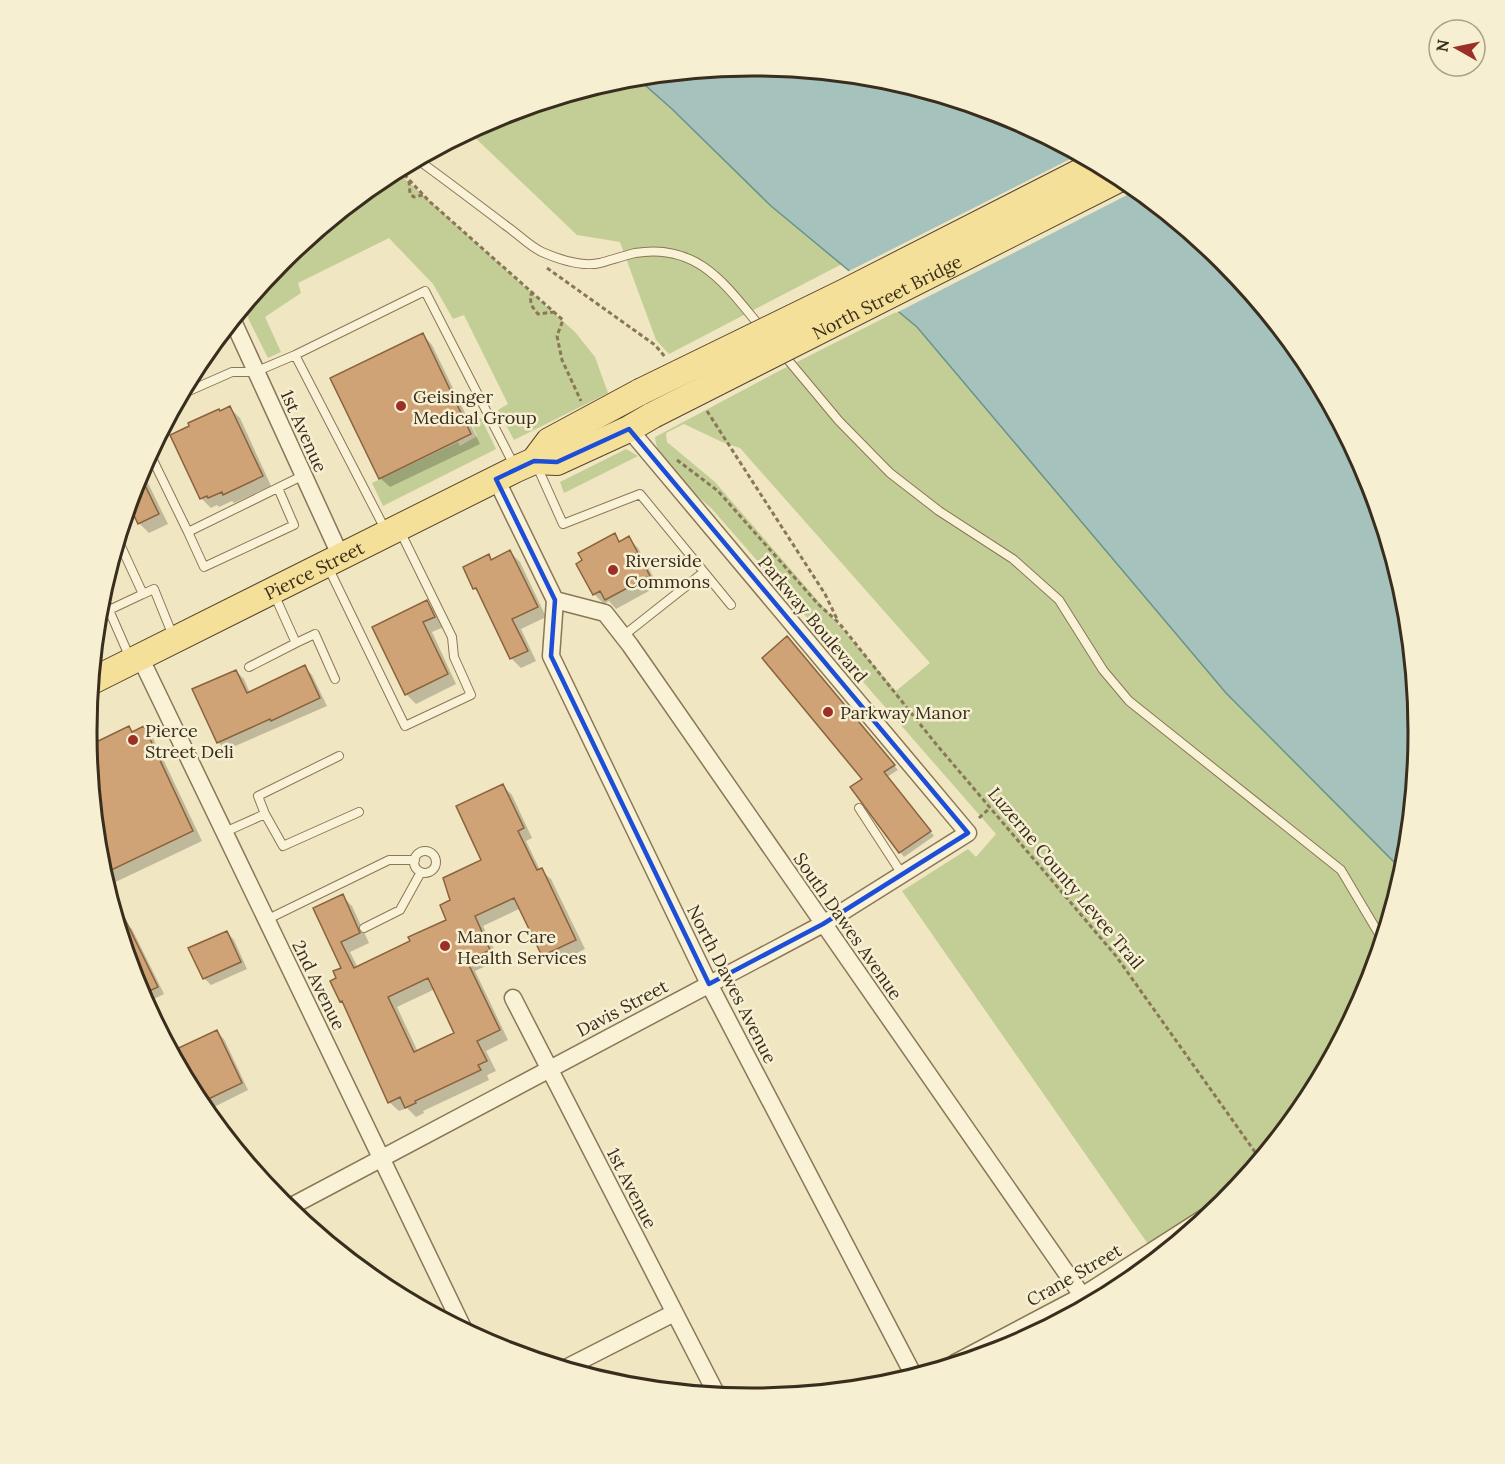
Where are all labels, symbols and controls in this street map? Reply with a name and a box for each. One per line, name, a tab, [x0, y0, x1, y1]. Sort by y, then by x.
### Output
north arrow	[1427, 18, 1487, 78]
text: N	[1431, 38, 1453, 53]
street label: North Street Bridge	[808, 249, 966, 344]
place label: Geisinger Medical Group	[413, 385, 537, 429]
street label: 1st Avenue	[276, 386, 332, 476]
marker: Geisinger Medical Group	[394, 399, 408, 413]
street label: Pierce Street	[260, 536, 368, 605]
place label: Riverside Commons	[625, 549, 710, 593]
street label: Parkway Boulevard	[753, 551, 873, 687]
marker: Riverside Commons	[606, 563, 620, 577]
place label: Parkway Manor	[840, 701, 970, 724]
marker: Parkway Manor	[821, 705, 835, 719]
place label: Pierce Street Deli	[145, 719, 234, 763]
marker: Pierce Street Deli	[126, 733, 140, 747]
street label: Luzerne County Levee Trail	[983, 782, 1149, 974]
street label: South Dawes Avenue	[789, 848, 908, 1004]
street label: North Dawes Avenue	[682, 901, 782, 1067]
place label: Manor Care Health Services	[457, 925, 587, 969]
street label: 2nd Avenue	[287, 936, 351, 1034]
marker: Manor Care Health Services	[438, 939, 452, 953]
street label: Davis Street	[572, 974, 672, 1042]
street label: 1st Avenue	[602, 1144, 662, 1232]
street label: Crane Street	[1022, 1239, 1126, 1311]

